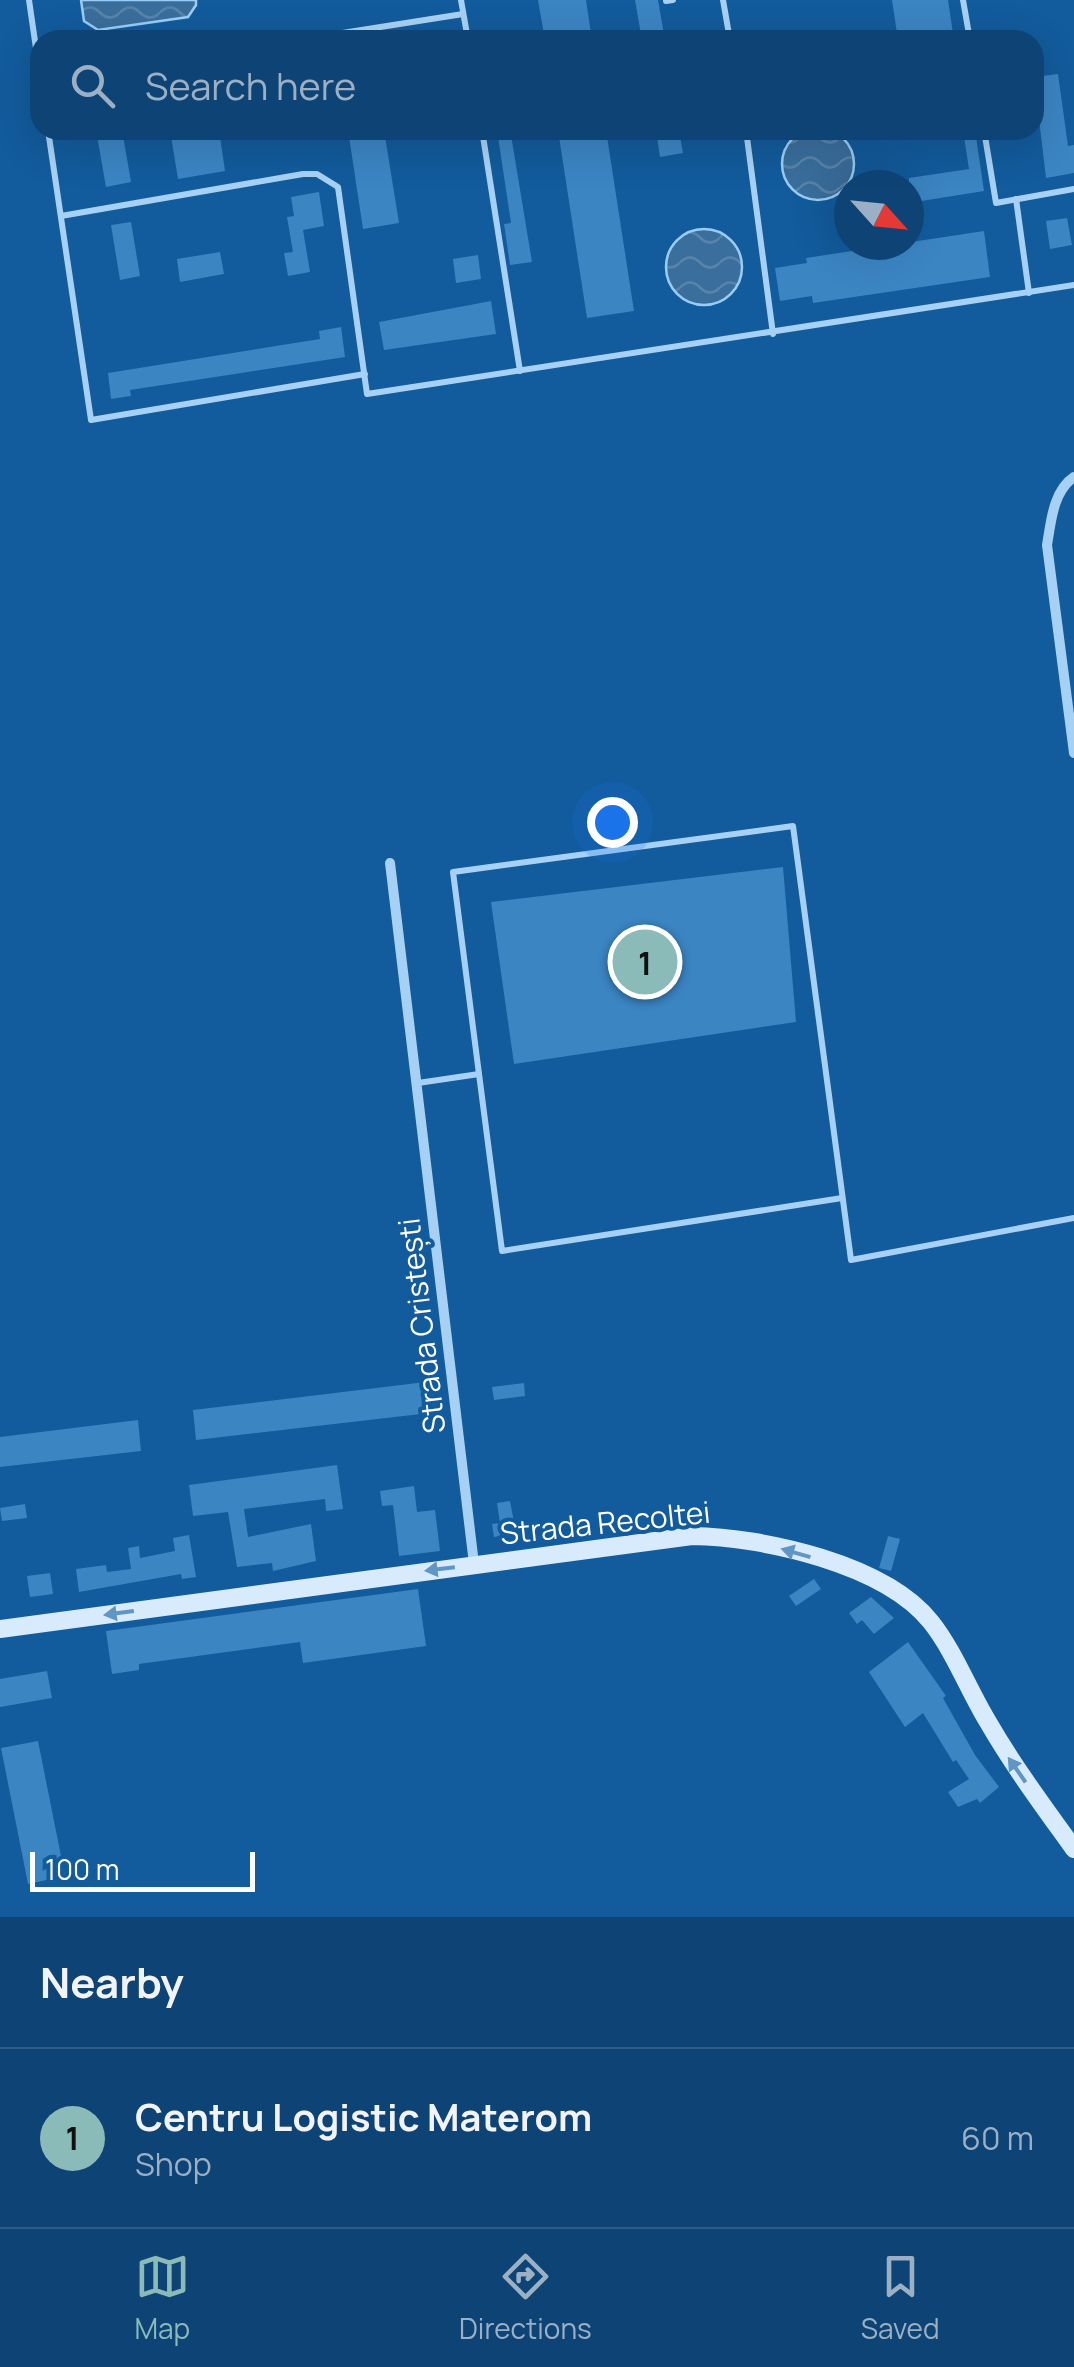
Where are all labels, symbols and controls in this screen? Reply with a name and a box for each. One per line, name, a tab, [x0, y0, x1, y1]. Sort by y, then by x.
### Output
search box	[30, 30, 1044, 140]
icon: search	[65, 58, 120, 113]
text: Search here	[145, 59, 356, 111]
north arrow	[834, 170, 924, 260]
your location	[587, 797, 638, 848]
pin: 1	[612, 924, 678, 1000]
street label: Strada Cristești	[387, 1216, 455, 1436]
street label: Strada Recoltei	[498, 1491, 712, 1553]
one-way arrow	[780, 1544, 811, 1560]
one-way arrow	[424, 1561, 456, 1577]
one-way arrow	[102, 1606, 134, 1622]
one-way arrow	[1008, 1756, 1028, 1783]
scale bar	[30, 1847, 255, 1892]
text: 100 m	[45, 1850, 119, 1888]
text: Nearby	[40, 1953, 184, 2011]
text: Centru Logistic Materom	[135, 2090, 592, 2142]
text: 1	[65, 2116, 80, 2160]
text: 60 m	[961, 2116, 1034, 2160]
text: Shop	[135, 2142, 212, 2186]
tab: Map	[134, 2249, 190, 2347]
tab: Directions	[459, 2249, 592, 2347]
tab: Saved	[861, 2249, 940, 2347]

